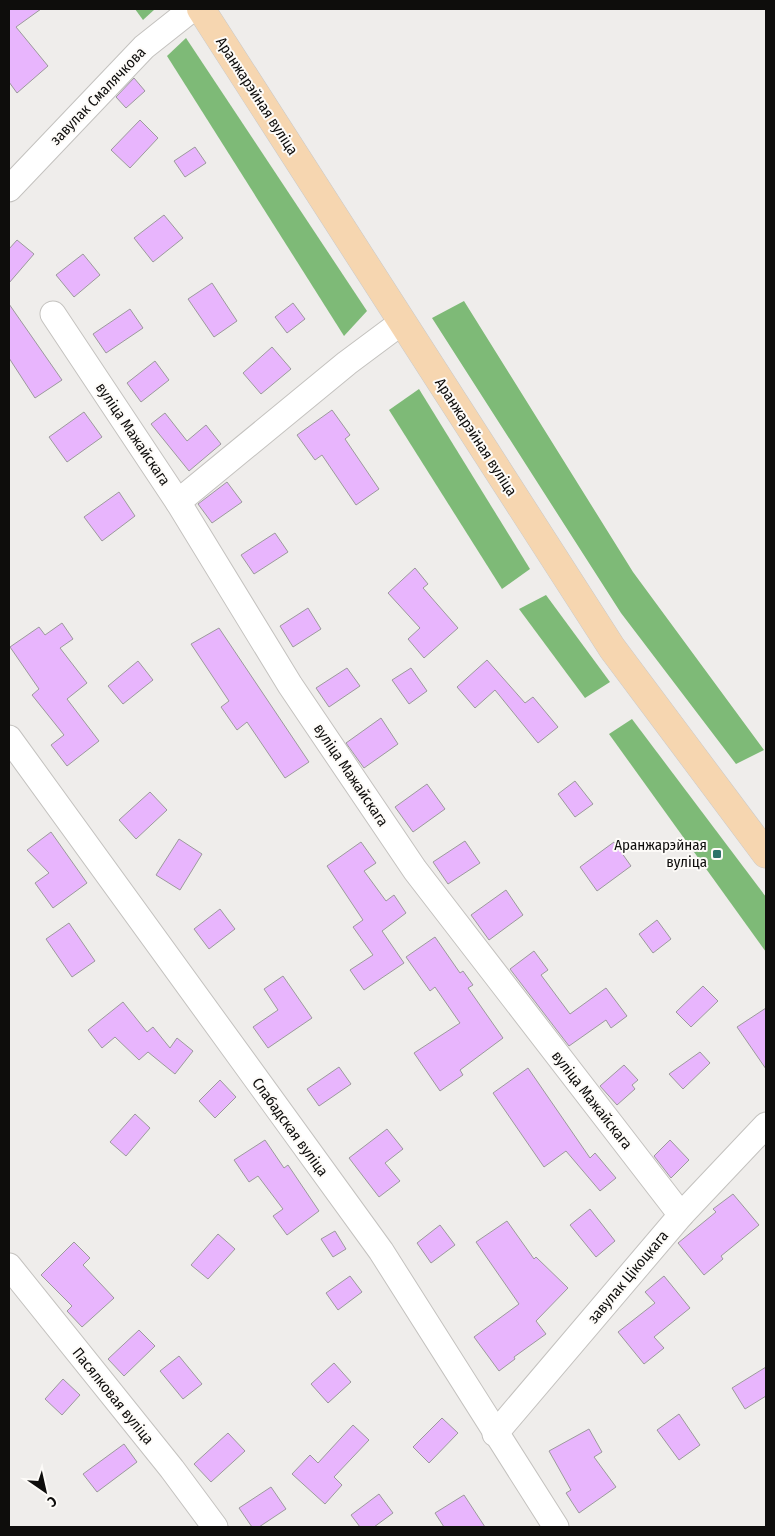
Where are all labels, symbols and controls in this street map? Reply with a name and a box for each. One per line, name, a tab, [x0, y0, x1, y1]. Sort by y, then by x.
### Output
street label: Аранжарэйная вуліца	[212, 34, 302, 158]
street label: завулак Смалячкова	[47, 43, 149, 149]
street label: Аранжарэйная вуліца	[431, 375, 521, 499]
street label: вуліца Мажайскага	[92, 379, 174, 489]
street label: вуліца Мажайскага	[310, 720, 392, 830]
place label: Аранжарэйная вуліца	[614, 836, 707, 871]
marker: Аранжарэйная вуліца	[711, 848, 723, 860]
street label: вуліца Мажайскага	[548, 1047, 636, 1153]
street label: Слабадская вуліца	[248, 1074, 332, 1180]
street label: завулак Цікоцкага	[584, 1227, 672, 1327]
street label: Пасялковая вуліца	[69, 1344, 157, 1448]
north arrow	[20, 1466, 70, 1516]
text: С	[44, 1492, 60, 1511]

